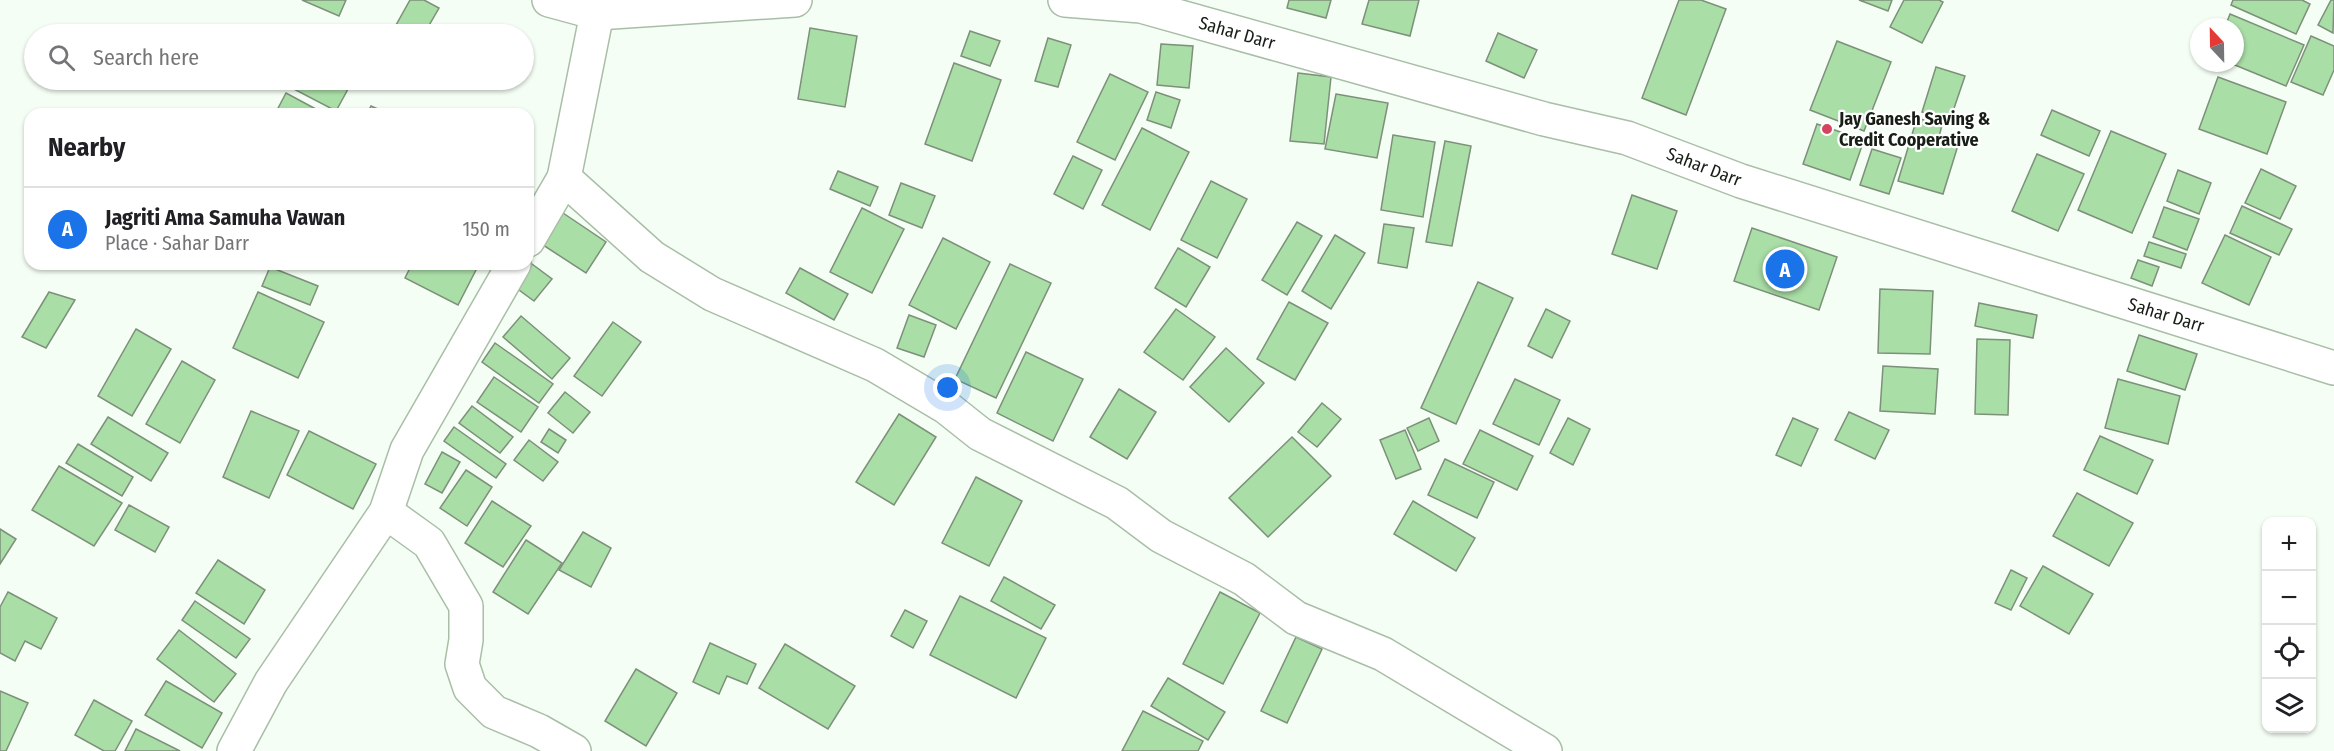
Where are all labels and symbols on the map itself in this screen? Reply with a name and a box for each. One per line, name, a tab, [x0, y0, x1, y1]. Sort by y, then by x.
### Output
street label: Sahar Darr	[1196, 12, 1278, 55]
north arrow	[2190, 18, 2244, 72]
place label: Jay Ganesh Saving & Credit Cooperative	[1838, 108, 1991, 151]
marker: Jay Ganesh Saving & Credit Cooperative	[1820, 122, 1834, 136]
street label: Sahar Darr	[1664, 143, 1745, 192]
pin: A	[1766, 246, 1804, 292]
street label: Sahar Darr	[2125, 293, 2207, 337]
your location	[933, 373, 962, 402]

